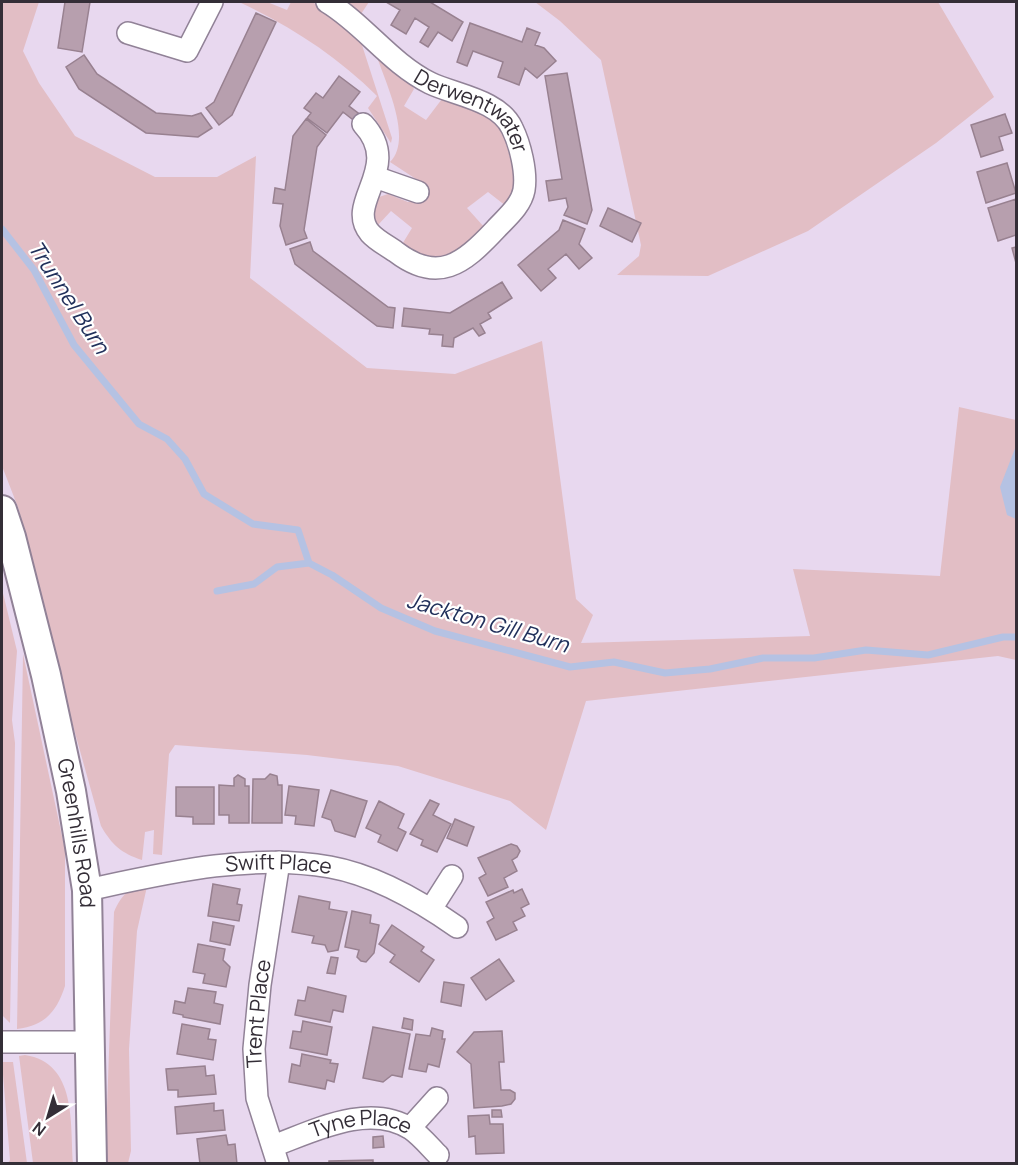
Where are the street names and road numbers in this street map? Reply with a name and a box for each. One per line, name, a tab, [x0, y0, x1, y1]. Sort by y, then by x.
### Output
street label: Derwentwater	[409, 62, 535, 156]
street label: Greenhills Road	[51, 756, 103, 908]
street label: Swift Place	[224, 847, 334, 880]
street label: Trent Place	[239, 957, 277, 1069]
street label: Tyne Place	[305, 1103, 417, 1144]

